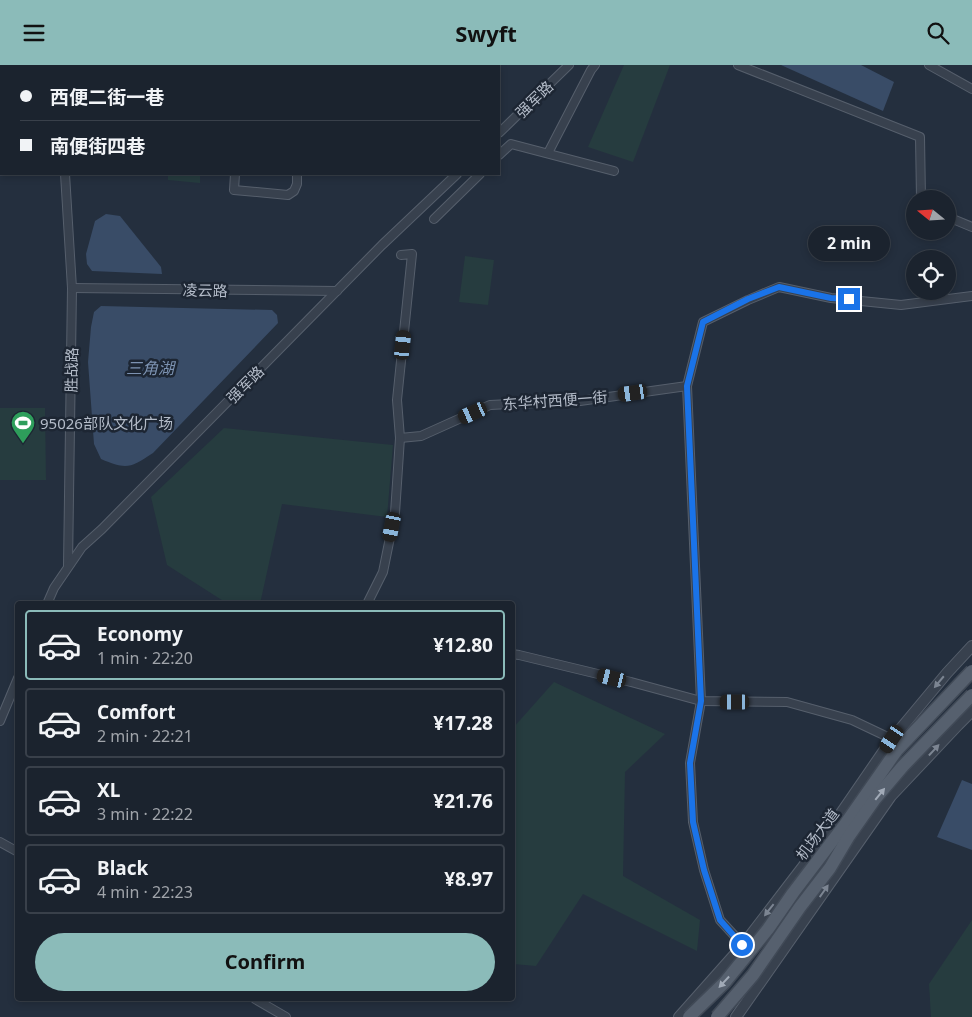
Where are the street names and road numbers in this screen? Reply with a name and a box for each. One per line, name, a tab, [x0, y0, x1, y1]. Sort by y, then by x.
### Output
street label: 强军路	[511, 76, 557, 122]
street label: 凌云路	[182, 280, 228, 300]
street label: 胜战路	[61, 347, 81, 393]
street label: 强军路	[222, 361, 268, 407]
street label: 东华村西便一街	[502, 386, 608, 414]
street label: 机场大道	[791, 804, 843, 864]

